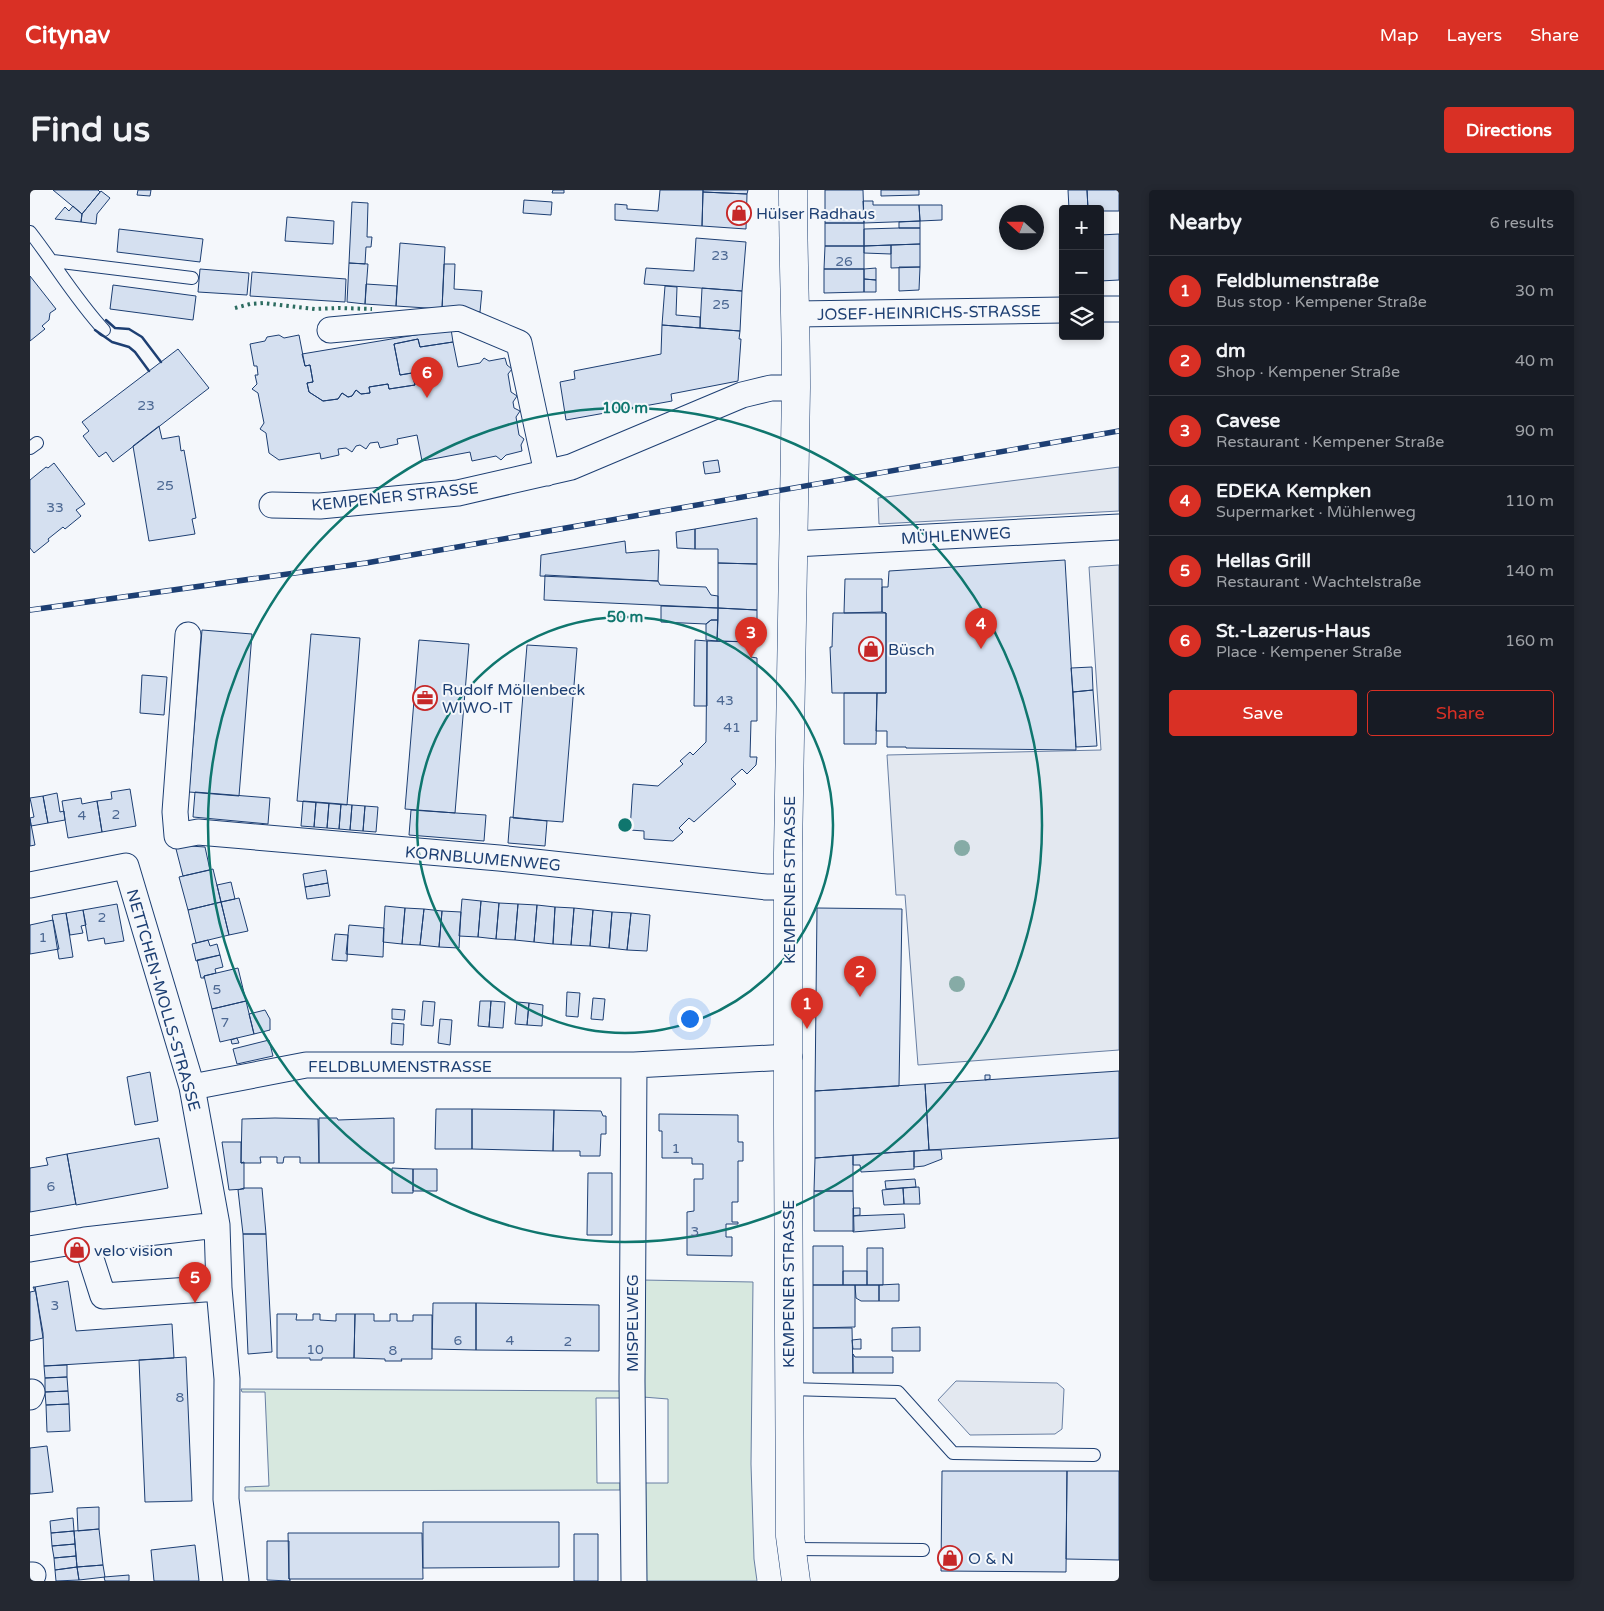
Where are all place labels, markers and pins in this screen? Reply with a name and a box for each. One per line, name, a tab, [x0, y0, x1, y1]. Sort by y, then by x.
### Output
shop icon: Hülser Radhaus	[726, 200, 752, 226]
place label: Hülser Radhaus	[756, 204, 875, 224]
pin: 6	[411, 357, 443, 398]
pin: 4	[965, 608, 997, 649]
pin: 3	[735, 617, 767, 658]
shop icon: Büsch	[858, 636, 884, 662]
place label: Büsch	[888, 640, 935, 660]
place label: Rudolf Möllenbeck WIWO-IT	[442, 680, 586, 718]
office icon: Rudolf Möllenbeck WIWO-IT	[412, 685, 438, 711]
centre of rings	[616, 816, 634, 834]
pin: 2	[844, 956, 876, 997]
pin: 1	[791, 988, 823, 1029]
shop icon: velo vision	[64, 1237, 90, 1263]
place label: velo vision	[94, 1241, 173, 1261]
pin: 5	[179, 1262, 211, 1303]
shop icon: O & N	[937, 1545, 963, 1571]
place label: O & N	[968, 1549, 1014, 1569]

